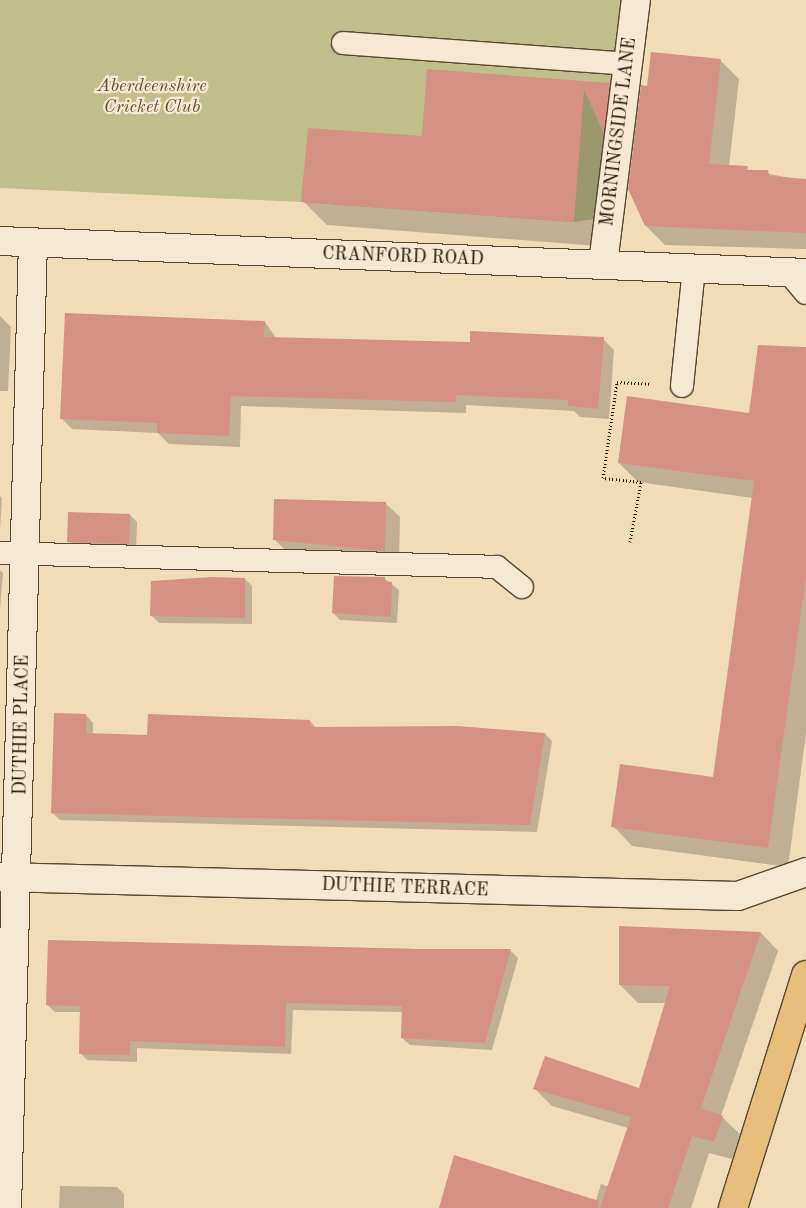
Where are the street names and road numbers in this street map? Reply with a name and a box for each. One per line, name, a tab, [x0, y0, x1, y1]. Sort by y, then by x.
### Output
street label: MORNINGSIDE LANE	[597, 36, 641, 228]
street label: CRANFORD ROAD	[322, 243, 484, 271]
street label: DUTHIE PLACE	[10, 655, 34, 795]
street label: DUTHIE TERRACE	[321, 874, 489, 902]

